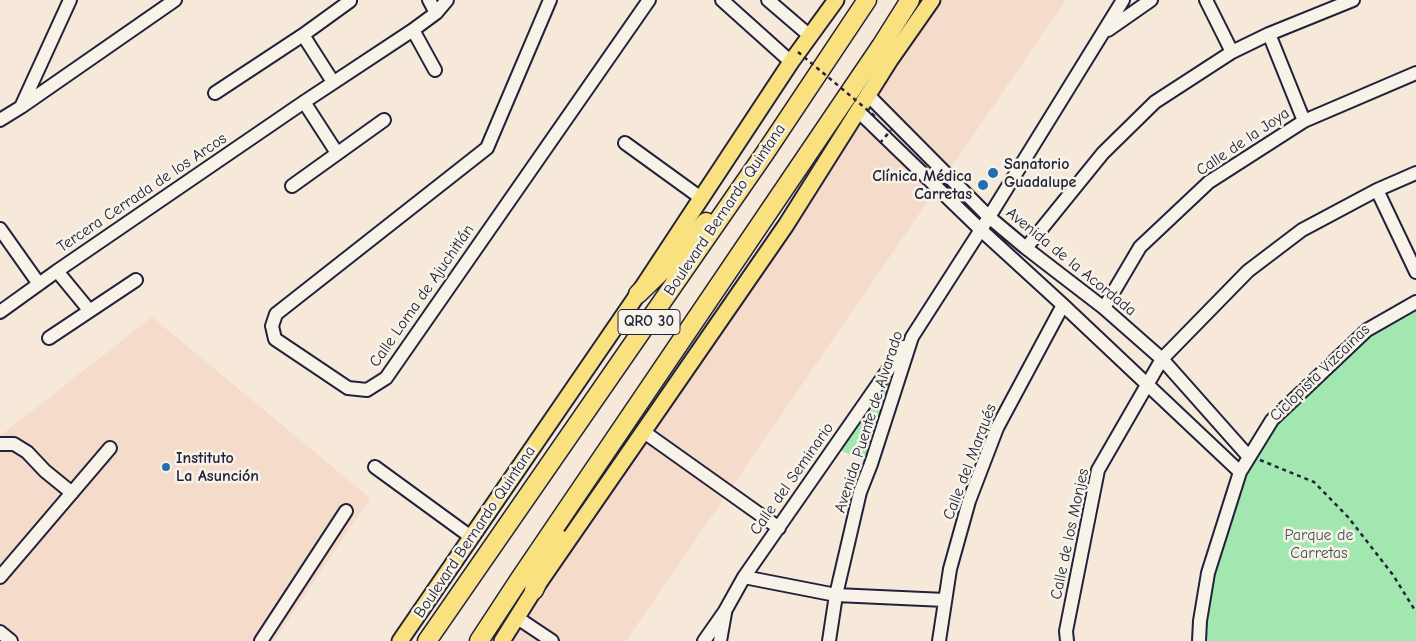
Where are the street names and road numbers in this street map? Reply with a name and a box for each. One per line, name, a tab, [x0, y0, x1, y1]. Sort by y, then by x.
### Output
street label: Calle de la Joya	[1193, 104, 1293, 180]
street label: Boulevard Bernardo Quintana	[660, 120, 790, 300]
street label: Tercera Cerrada de los Arcos	[54, 129, 230, 257]
street label: Avenida de la Acordada	[1002, 204, 1140, 320]
street label: Calle Loma de Ajuchitlán	[365, 221, 479, 371]
road number: QRO 30	[618, 310, 680, 334]
street label: Ciclopista Vizcainas	[1266, 320, 1374, 426]
street label: Avenida Puente de Alvarado	[830, 329, 908, 515]
street label: Calle del Marqués	[939, 401, 1001, 523]
street label: Calle del Seminario	[746, 419, 838, 539]
street label: Boulevard Bernardo Quintana	[410, 442, 540, 622]
street label: Calle de los Monjes	[1047, 467, 1093, 601]

